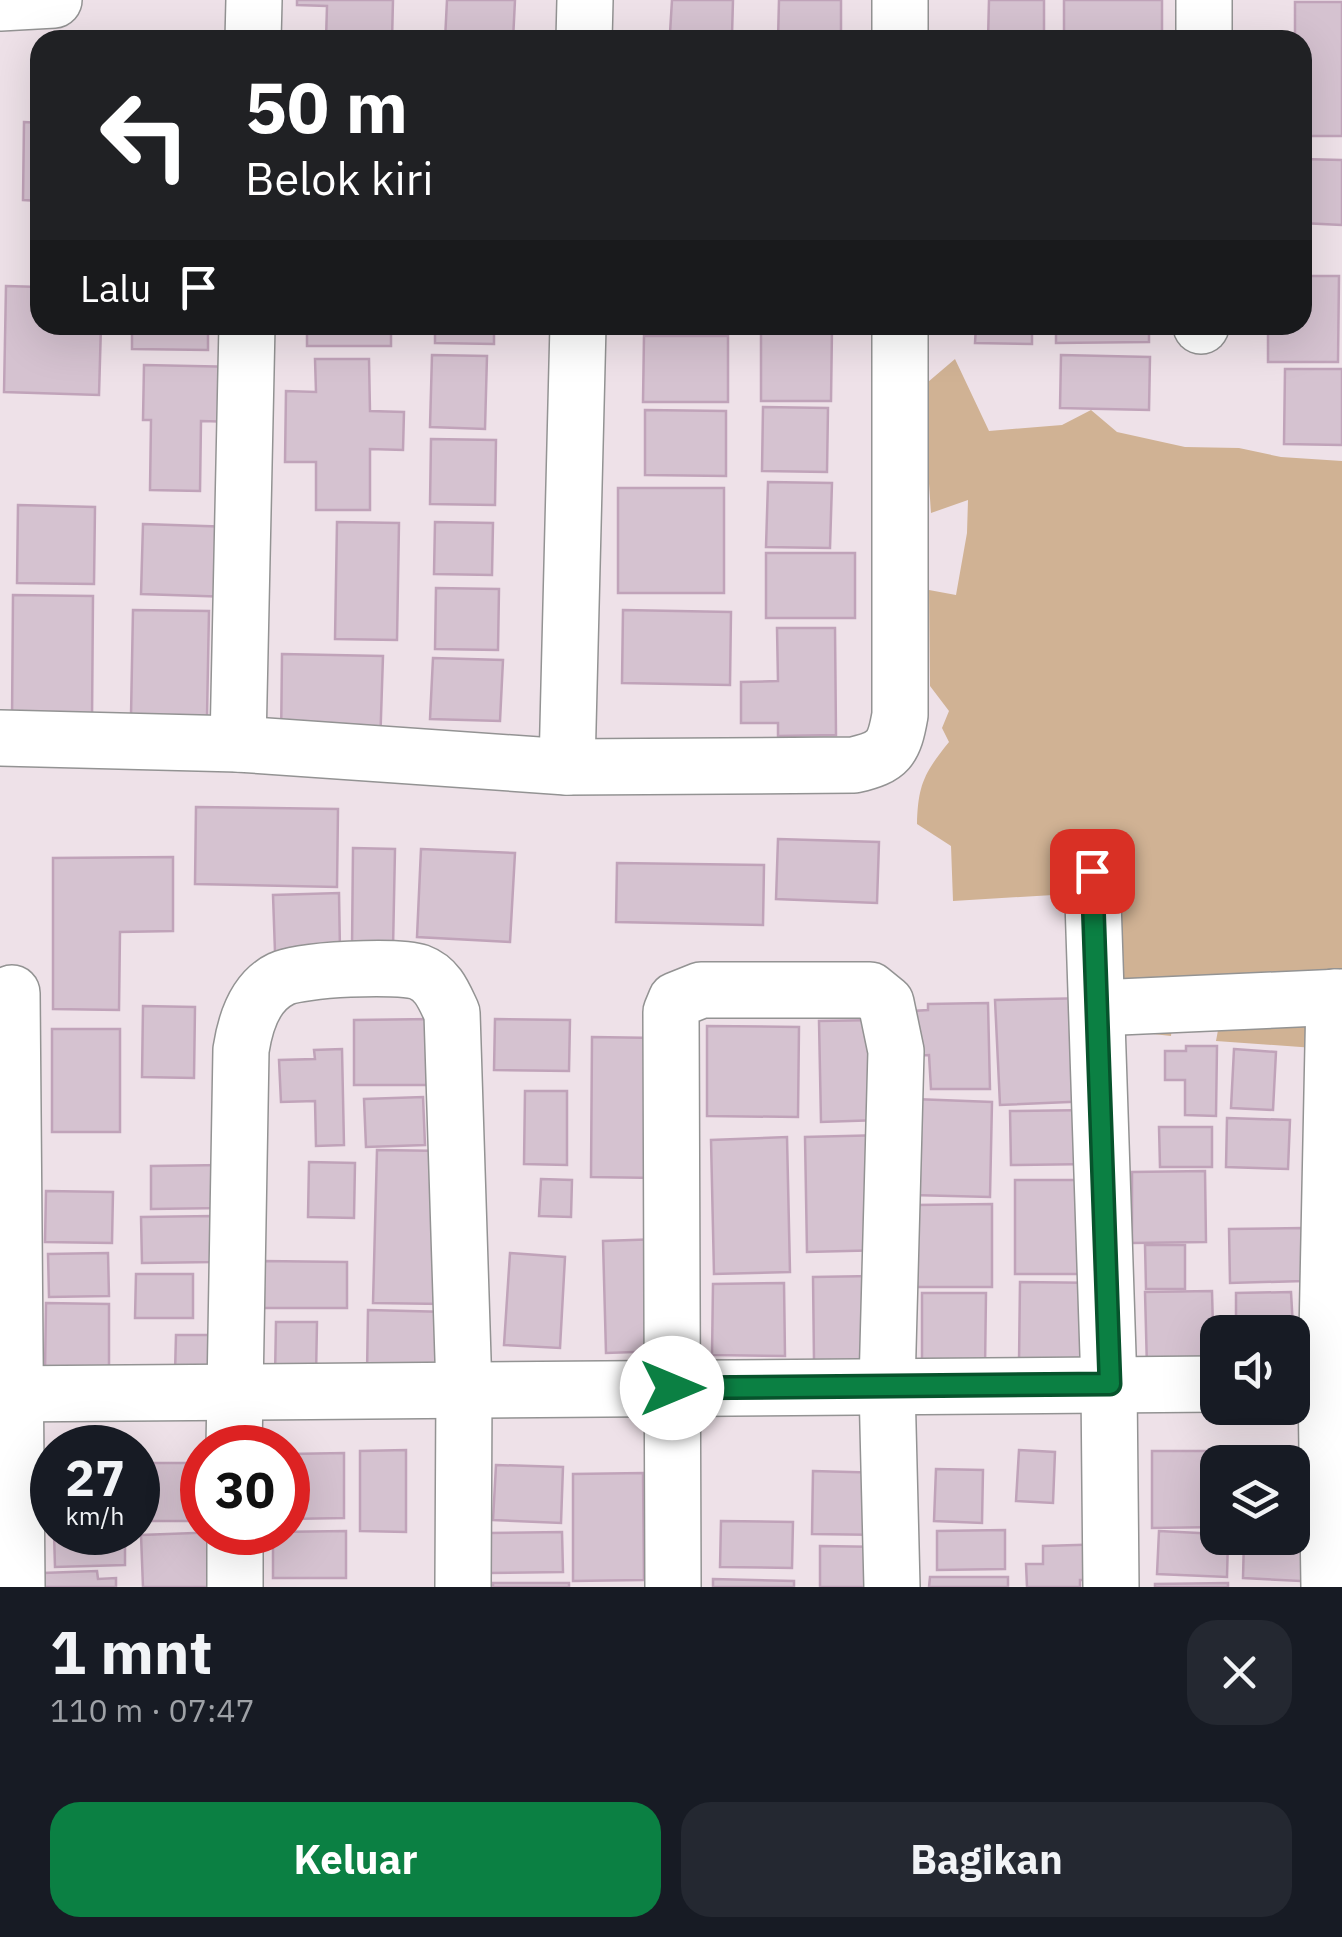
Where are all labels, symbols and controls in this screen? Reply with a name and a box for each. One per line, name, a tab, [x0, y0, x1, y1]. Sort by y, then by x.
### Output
text: 50 m	[245, 61, 408, 152]
icon: left	[80, 70, 210, 200]
text: Belok kiri	[245, 149, 434, 207]
icon: arrive	[171, 260, 226, 315]
text: Lalu	[80, 263, 151, 312]
pin	[1050, 829, 1135, 914]
icon: arrive	[1065, 844, 1120, 899]
map controls	[1200, 1315, 1310, 1555]
button: sound	[1200, 1315, 1310, 1425]
position arrow	[620, 1336, 724, 1440]
speed limit sign: 30	[180, 1425, 310, 1555]
text: 27	[65, 1445, 125, 1510]
button: layers	[1200, 1445, 1310, 1555]
text: km/h	[66, 1499, 124, 1532]
text: 1 mnt	[50, 1612, 213, 1691]
button: close	[1187, 1620, 1292, 1725]
text: 110 m · 07:47	[50, 1689, 255, 1731]
button: Keluar	[50, 1802, 661, 1917]
button: Bagikan	[681, 1802, 1292, 1917]

